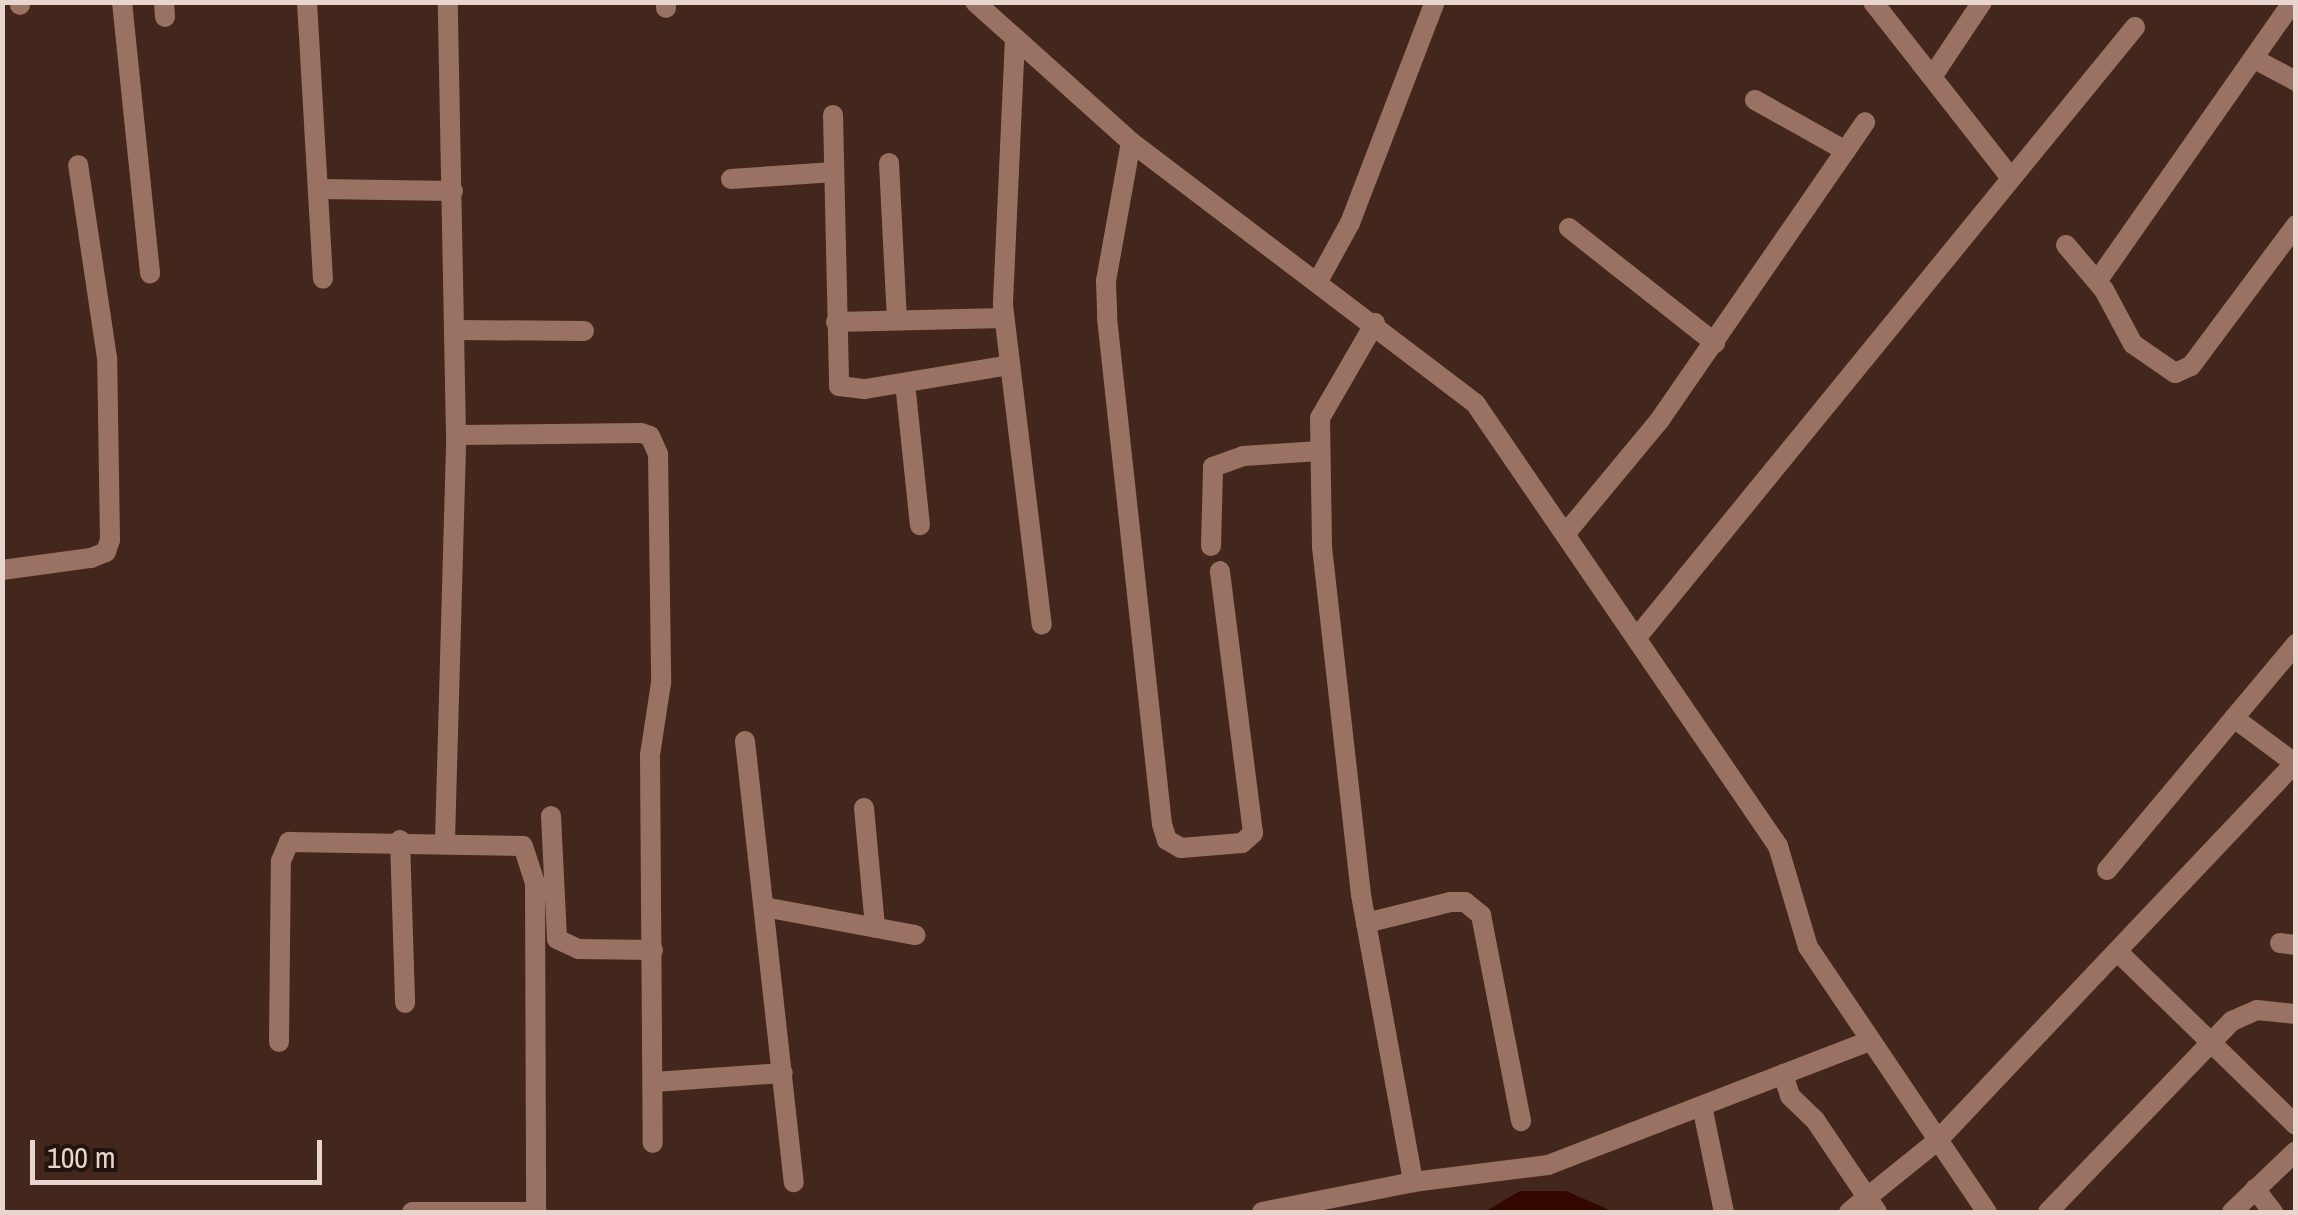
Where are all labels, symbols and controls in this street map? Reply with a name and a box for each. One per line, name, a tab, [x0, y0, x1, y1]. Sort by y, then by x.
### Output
scale bar	[35, 1120, 328, 1182]
text: 100 m	[47, 1137, 115, 1177]

